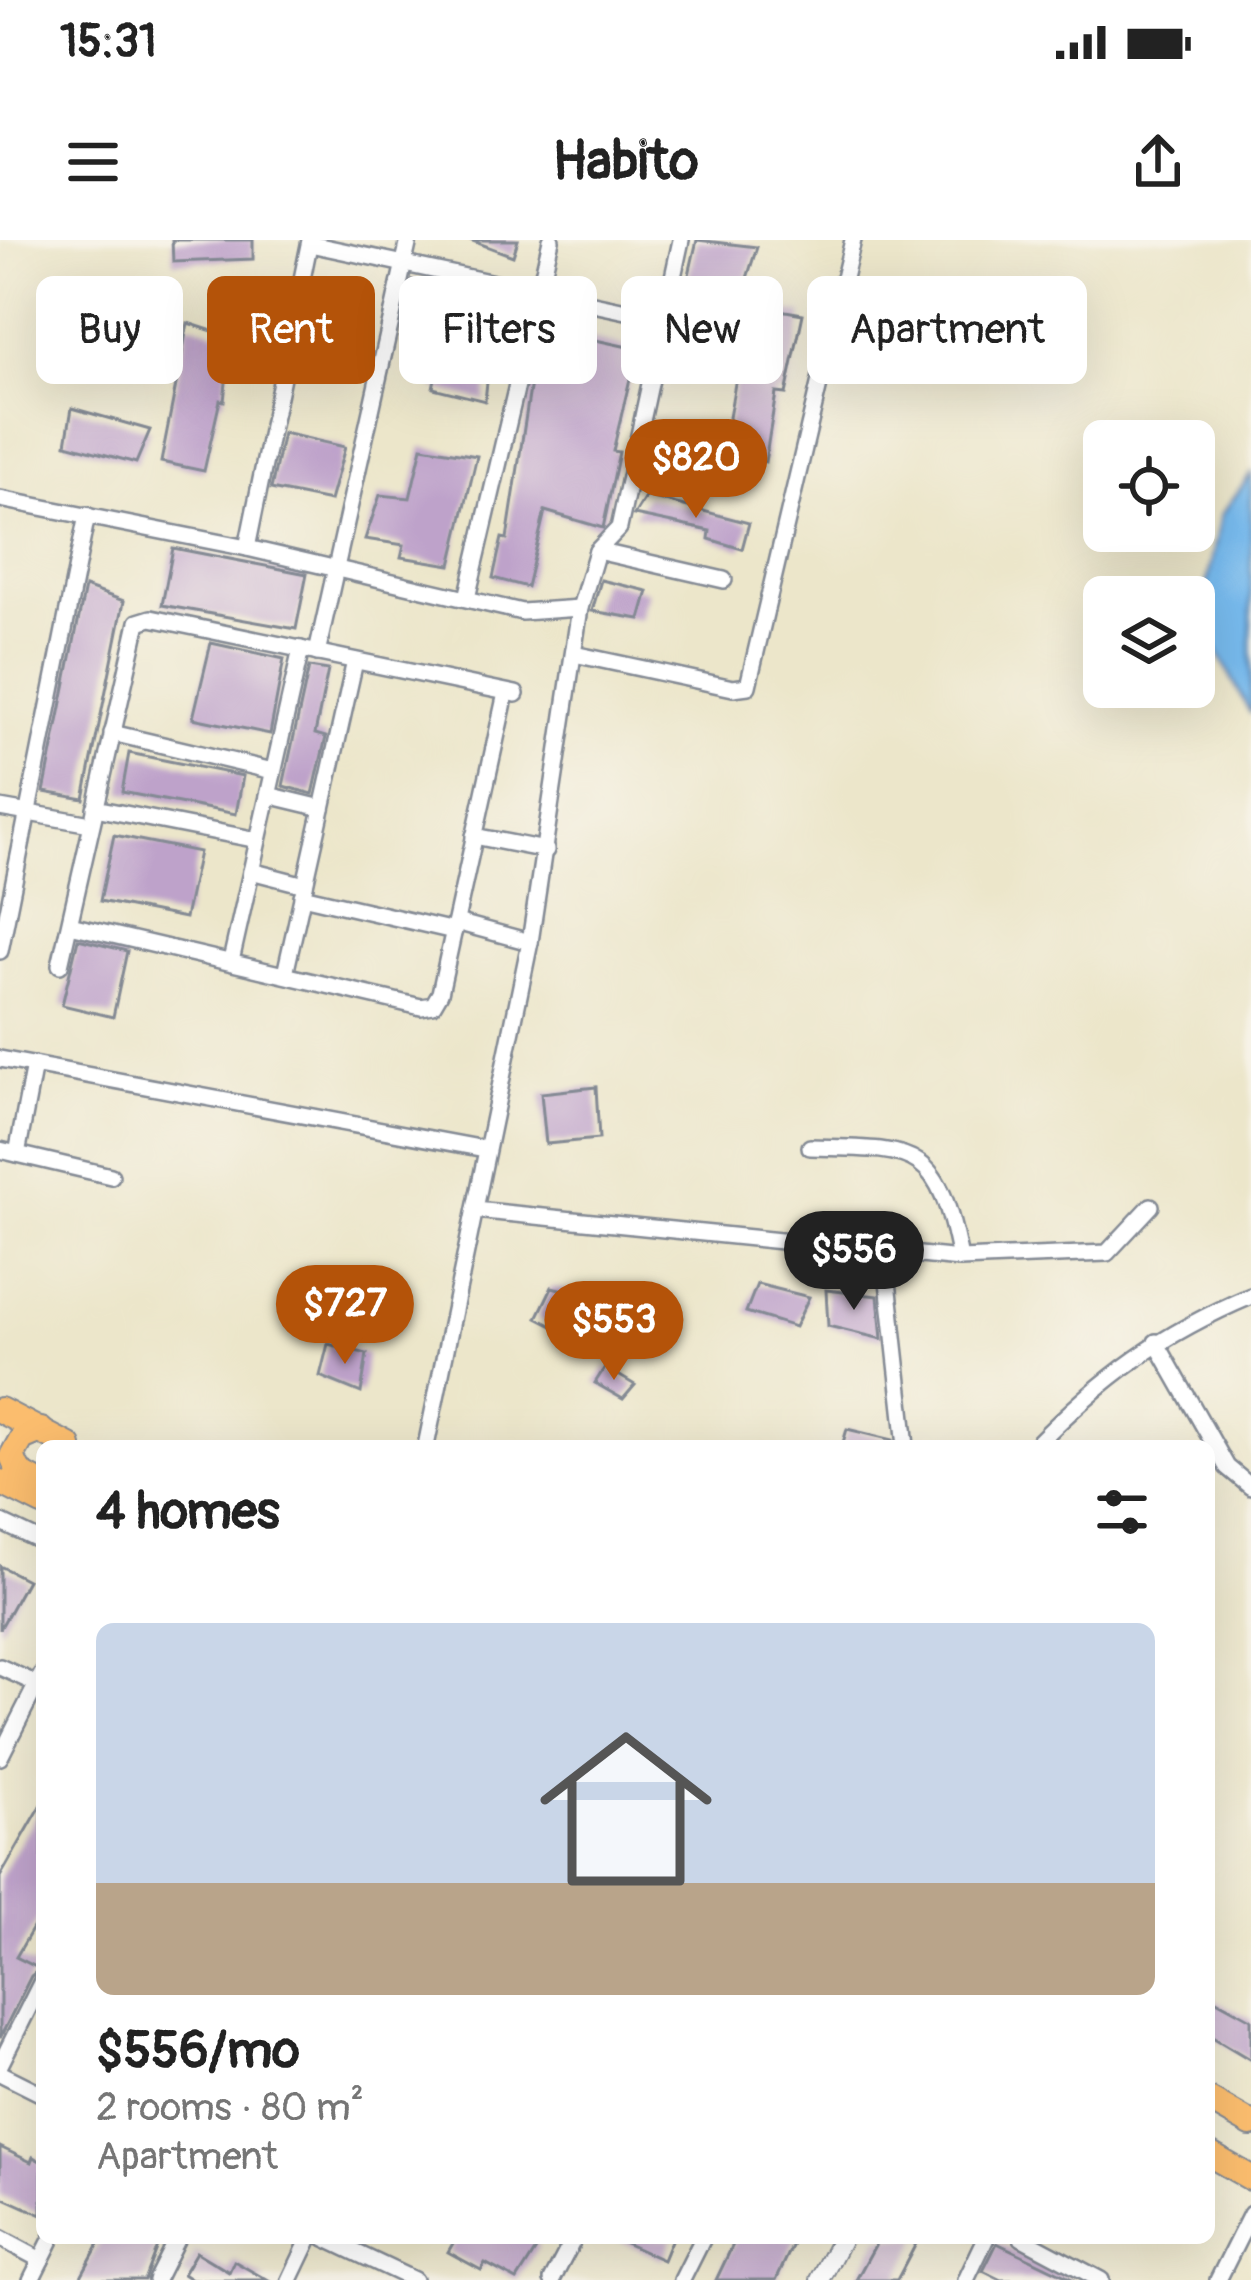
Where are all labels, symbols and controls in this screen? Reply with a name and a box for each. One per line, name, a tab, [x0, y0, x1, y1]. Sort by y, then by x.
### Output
text: 15:31	[60, 14, 157, 70]
text: Habito	[552, 128, 699, 196]
icon: menu	[60, 129, 126, 195]
icon: share	[1125, 129, 1191, 195]
chip: Buy	[36, 276, 183, 384]
chip: Rent	[207, 276, 375, 384]
chip: Filters	[399, 276, 597, 384]
chip: New	[621, 276, 783, 384]
chip: Apartment	[807, 276, 1087, 384]
pin: $820	[625, 419, 767, 521]
map controls	[1083, 420, 1215, 708]
button: locate	[1083, 420, 1215, 552]
text: $820	[651, 433, 741, 482]
button: layers	[1083, 576, 1215, 708]
pin: $556	[783, 1211, 925, 1313]
text: $556	[811, 1225, 897, 1274]
pin: $727	[274, 1265, 416, 1367]
text: $727	[303, 1279, 387, 1328]
pin: $553	[543, 1281, 685, 1383]
text: $553	[571, 1295, 657, 1344]
icon: filters	[1089, 1479, 1155, 1545]
text: 4 homes	[96, 1480, 280, 1544]
icon: home	[518, 1701, 734, 1917]
text: $556/mo	[96, 2019, 300, 2083]
text: 2 rooms · 80 m²	[96, 2083, 364, 2132]
text: Apartment	[96, 2132, 278, 2181]

